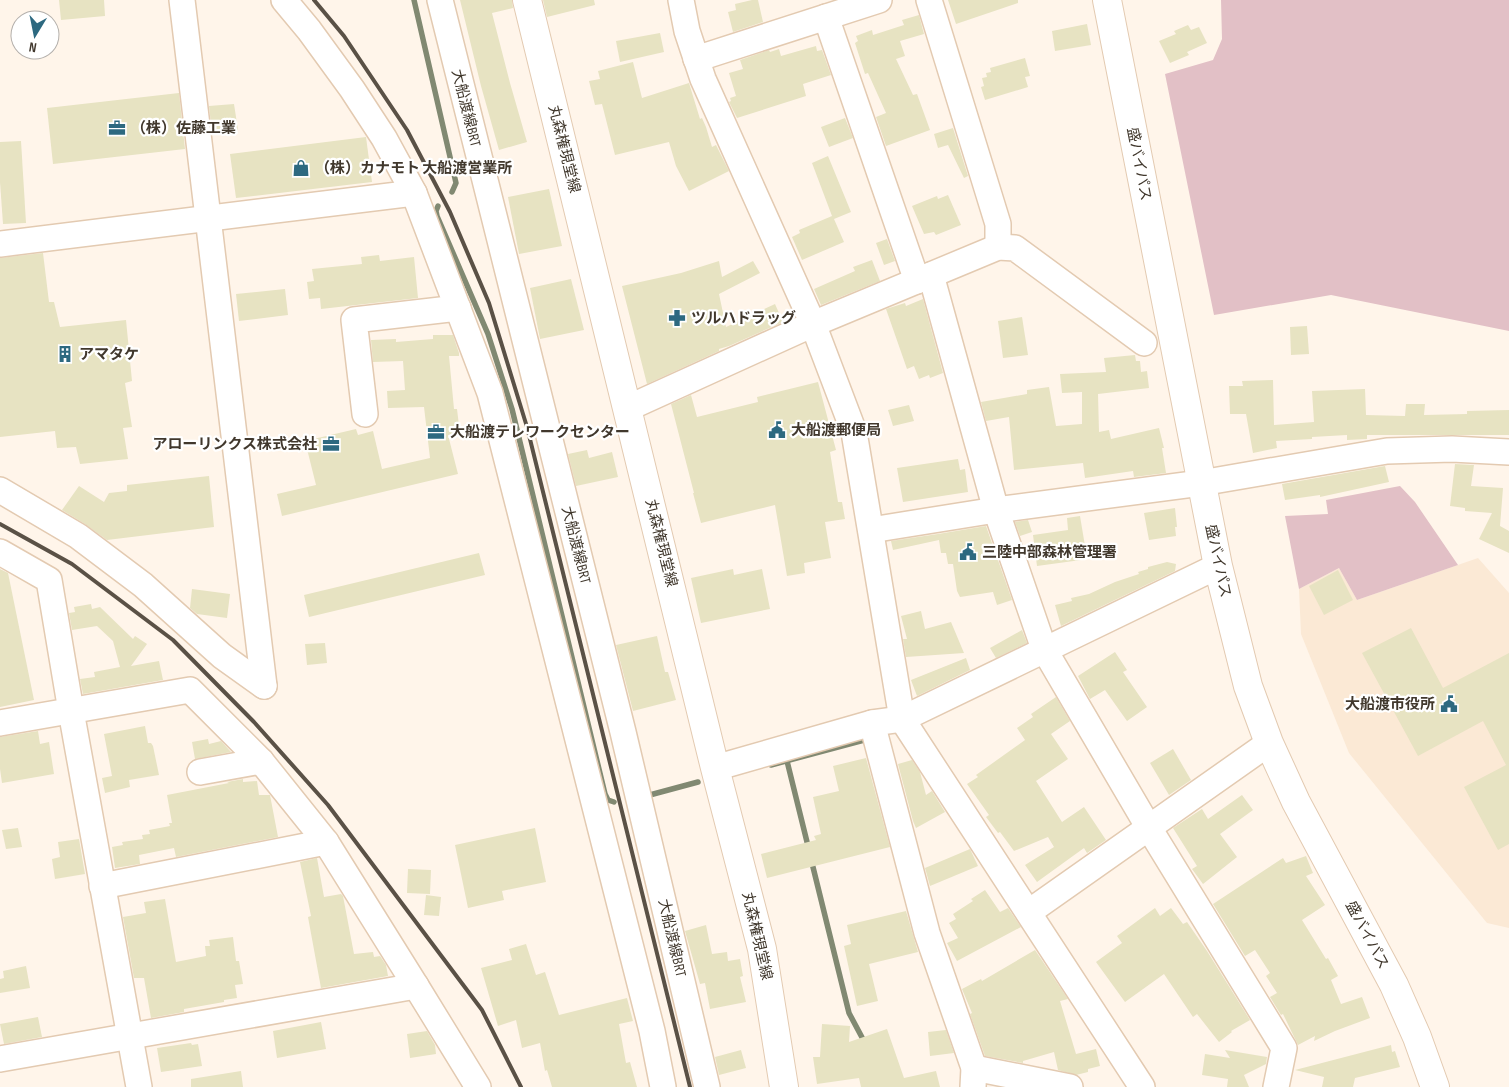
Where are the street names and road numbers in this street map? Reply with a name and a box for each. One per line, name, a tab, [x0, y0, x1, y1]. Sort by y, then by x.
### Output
street label: 大船渡線BRT	[447, 67, 485, 149]
street label: 丸森権現堂線	[544, 103, 584, 195]
street label: 盛バイパス	[1123, 126, 1155, 202]
street label: 丸森権現堂線	[641, 497, 681, 589]
street label: 大船渡線BRT	[557, 504, 595, 586]
street label: 盛バイパス	[1201, 522, 1235, 600]
street label: 丸森権現堂線	[738, 890, 776, 982]
street label: 大船渡線BRT	[654, 897, 690, 979]
street label: 盛バイパス	[1341, 898, 1393, 972]

